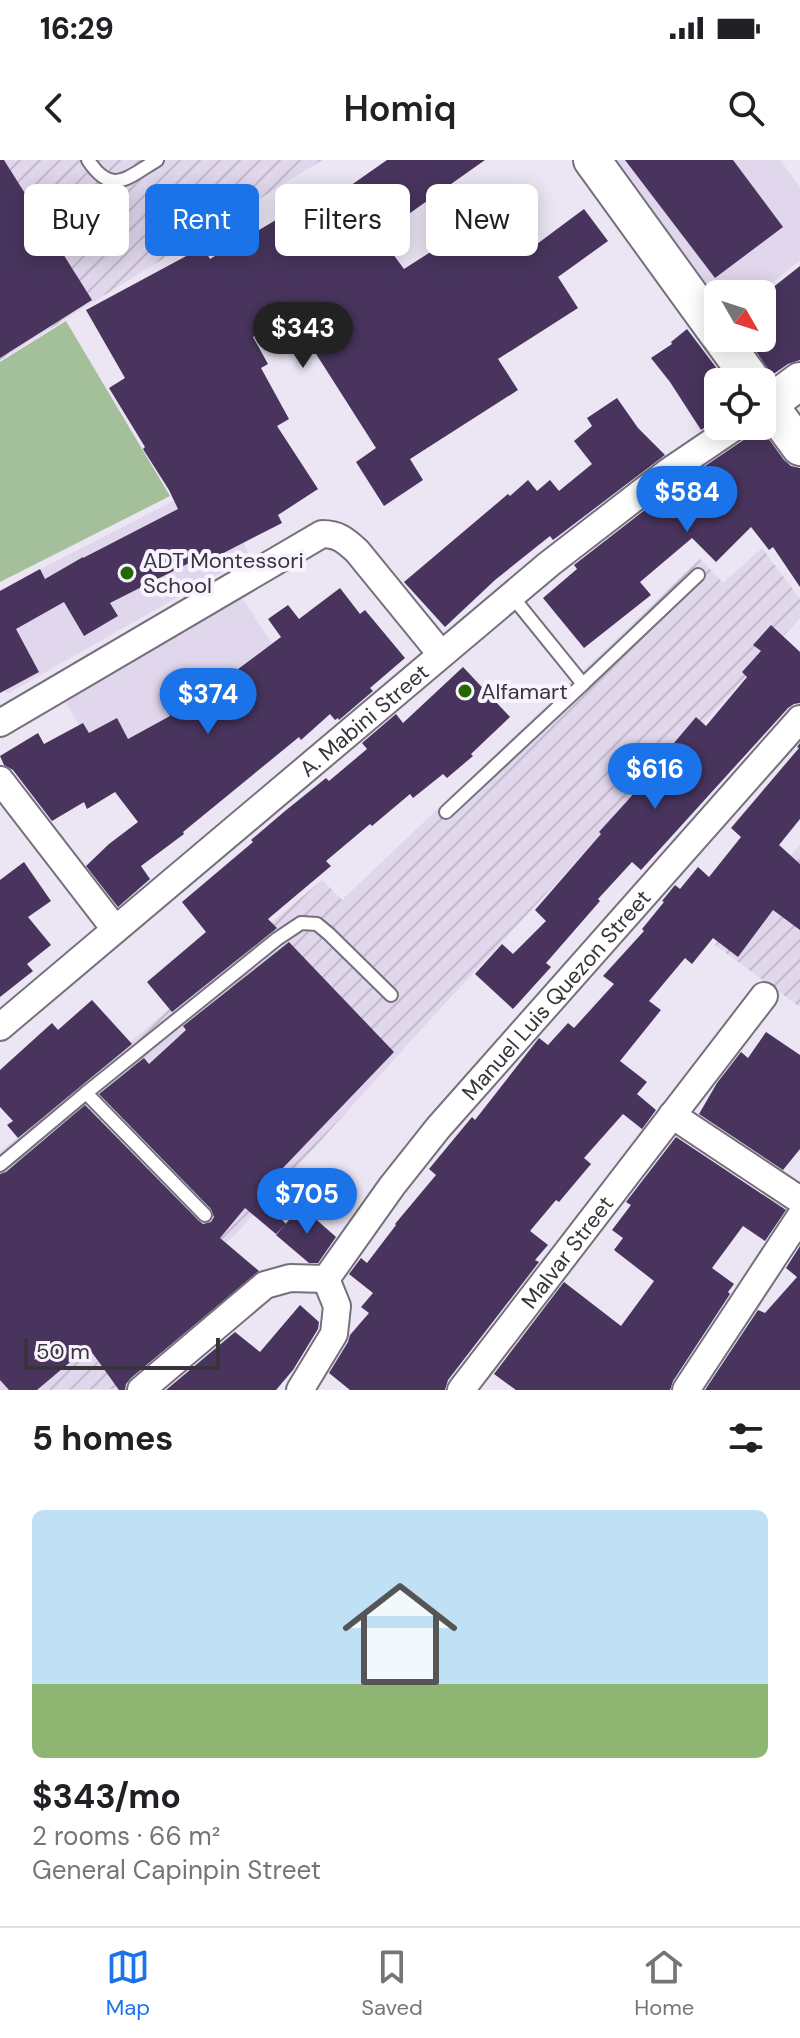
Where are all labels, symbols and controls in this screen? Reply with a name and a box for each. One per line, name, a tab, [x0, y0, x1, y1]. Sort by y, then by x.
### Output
text: 16:29	[40, 9, 114, 48]
text: Homiq	[343, 85, 457, 132]
icon: back	[32, 86, 76, 130]
icon: search	[724, 86, 768, 130]
chip: Buy	[24, 184, 129, 256]
chip: Rent	[145, 184, 259, 256]
chip: Filters	[275, 184, 410, 256]
chip: New	[426, 184, 538, 256]
north arrow	[704, 280, 776, 352]
map controls	[704, 280, 776, 440]
pin: $343	[256, 302, 350, 370]
text: $343	[271, 311, 335, 345]
button: locate	[704, 368, 776, 440]
pin: $584	[640, 466, 734, 534]
text: $584	[654, 475, 720, 509]
place label: ADT Montessori School	[143, 546, 304, 600]
marker: ADT Montessori School	[118, 564, 136, 582]
street label: A. Mabini Street	[293, 657, 435, 783]
pin: $374	[161, 668, 255, 736]
text: $374	[178, 677, 238, 711]
place label: Alfamart	[481, 677, 568, 706]
marker: Alfamart	[456, 682, 474, 700]
pin: $616	[608, 743, 702, 811]
text: $616	[626, 752, 684, 786]
street label: Manuel Luis Quezon Street	[455, 883, 657, 1106]
pin: $705	[260, 1168, 354, 1236]
text: $705	[275, 1177, 339, 1211]
street label: Malvar Street	[514, 1190, 620, 1314]
scale bar	[24, 1334, 220, 1370]
text: 50 m	[36, 1337, 90, 1366]
text: 5 homes	[32, 1416, 173, 1461]
icon: filters	[724, 1416, 768, 1460]
icon: home	[328, 1562, 472, 1706]
text: $343/mo	[32, 1774, 181, 1819]
text: 2 rooms · 66 m²	[32, 1819, 220, 1853]
text: General Capinpin Street	[32, 1853, 321, 1887]
tab: Map	[106, 1945, 150, 2022]
tab: Saved	[361, 1945, 423, 2022]
tab: Home	[634, 1945, 694, 2022]

